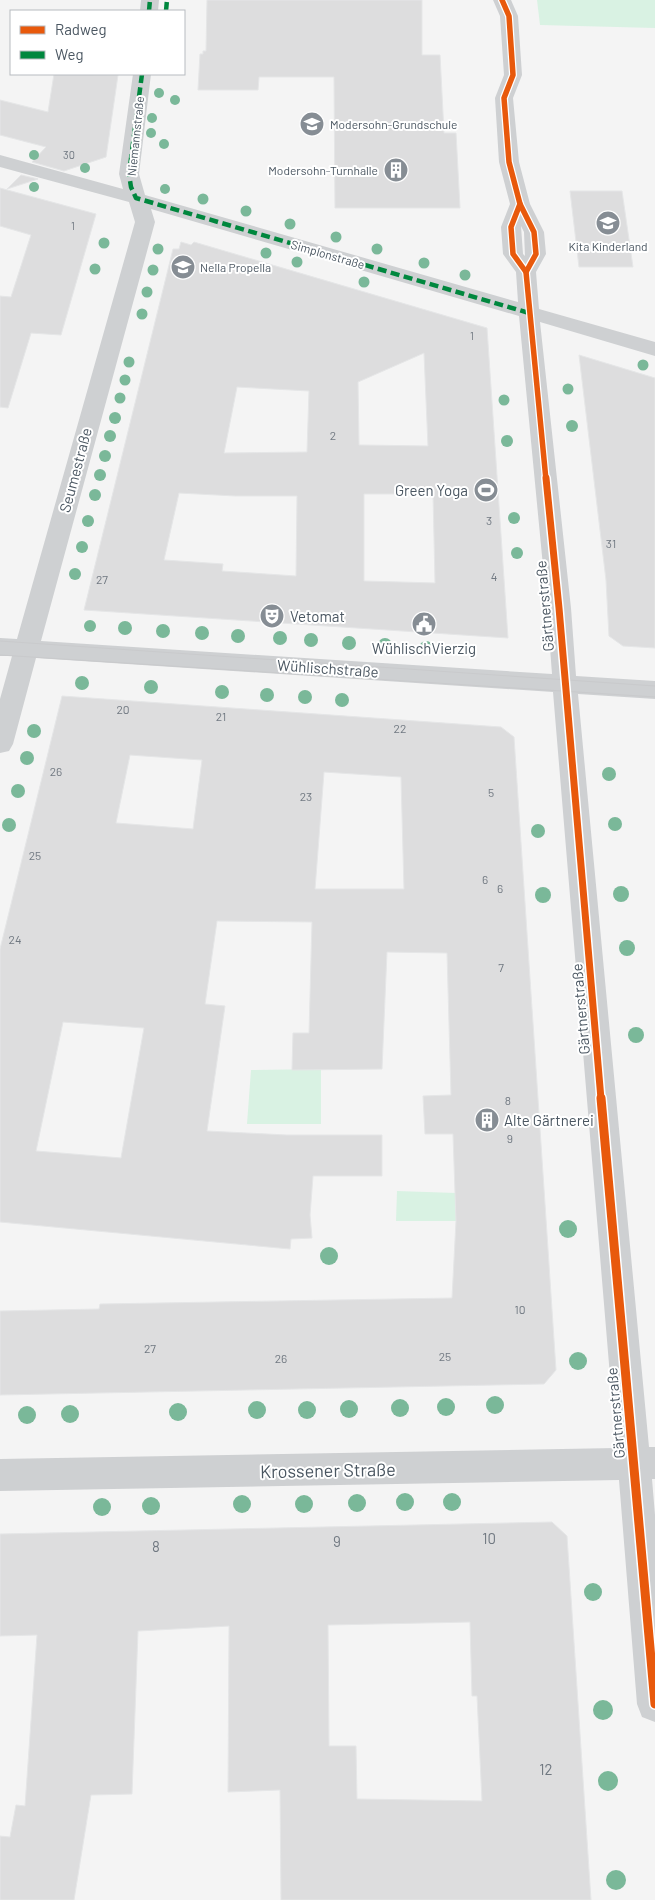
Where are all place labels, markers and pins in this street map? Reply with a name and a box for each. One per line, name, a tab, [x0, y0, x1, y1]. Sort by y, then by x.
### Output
school or university icon: Modersohn-Grundschule	[299, 111, 325, 137]
place label: Modersohn-Grundschule	[330, 117, 457, 131]
building icon: Modersohn-Turnhalle	[383, 157, 409, 183]
place label: Modersohn-Turnhalle	[268, 163, 378, 177]
school or university icon: Kita Kinderland	[595, 210, 621, 236]
place label: Kita Kinderland	[568, 239, 648, 253]
school or university icon: Nella Propella	[170, 254, 196, 280]
place label: Nella Propella	[200, 260, 271, 274]
sports icon: Green Yoga	[473, 477, 499, 503]
place label: Green Yoga	[395, 481, 468, 499]
theatre icon: Vetomat	[259, 603, 285, 629]
place label: Vetomat	[290, 607, 345, 625]
public building icon: WühlischVierzig	[411, 611, 437, 637]
place label: WühlischVierzig	[372, 639, 476, 657]
building icon: Alte Gärtnerei	[474, 1107, 500, 1133]
place label: Alte Gärtnerei	[504, 1111, 594, 1129]

